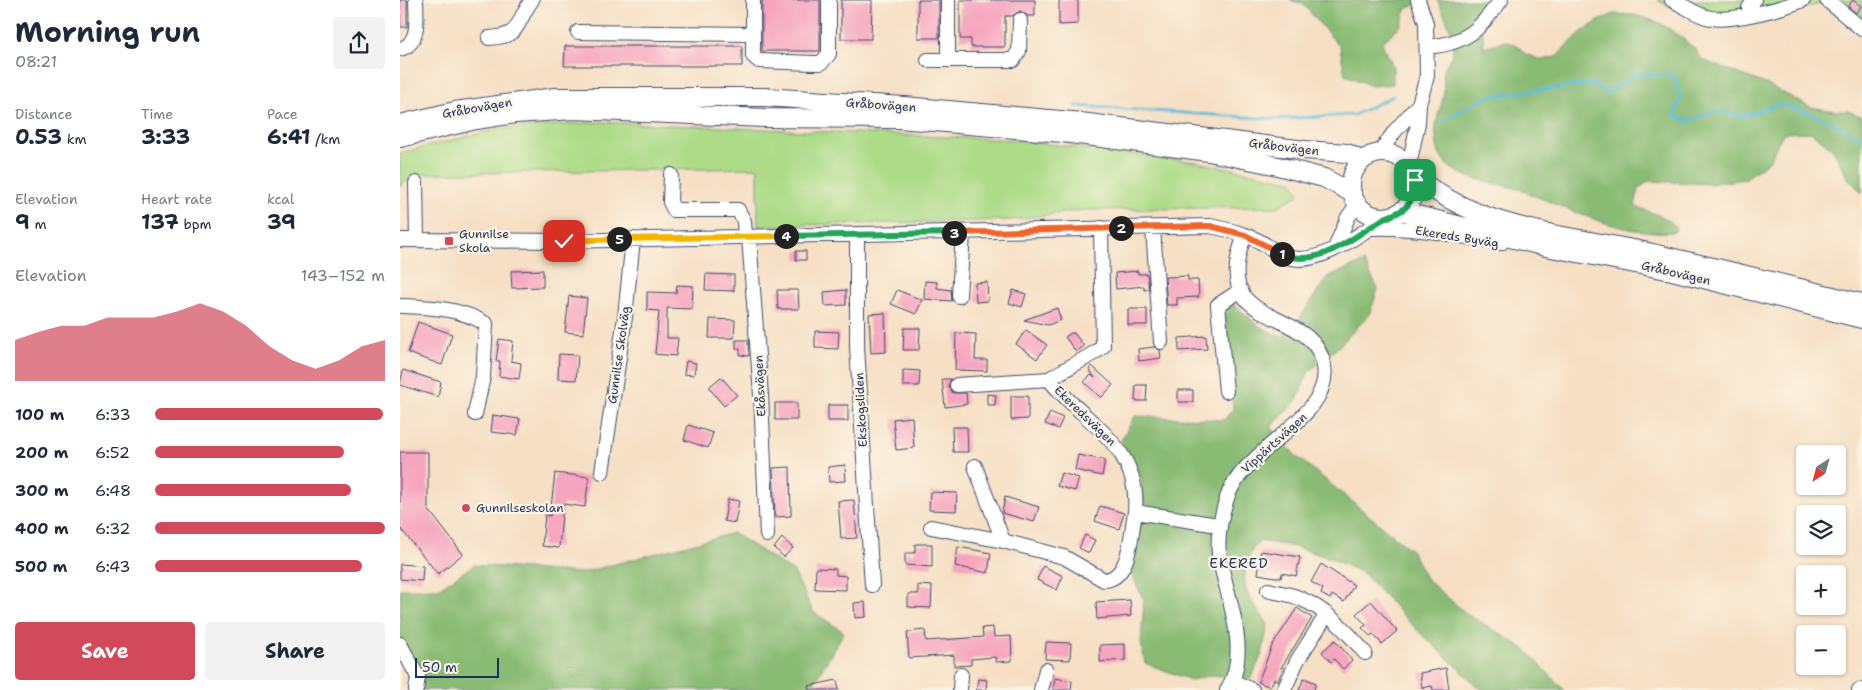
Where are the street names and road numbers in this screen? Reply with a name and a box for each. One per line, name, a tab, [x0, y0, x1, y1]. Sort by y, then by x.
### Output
street label: Gråbovägen	[441, 94, 513, 122]
street label: Gråbovägen	[845, 95, 917, 115]
street label: Gråbovägen	[1248, 135, 1320, 159]
street label: Ekereds Byväg	[1414, 223, 1500, 251]
street label: Gråbovägen	[1640, 257, 1712, 289]
street label: Gunnilse Skolväg	[604, 305, 634, 405]
street label: Ekåsvägen	[750, 355, 770, 417]
street label: Ekskogsliden	[851, 372, 871, 448]
street label: Ekeredsvägen	[1051, 382, 1119, 450]
street label: Vippärtsvägen	[1238, 409, 1310, 477]

